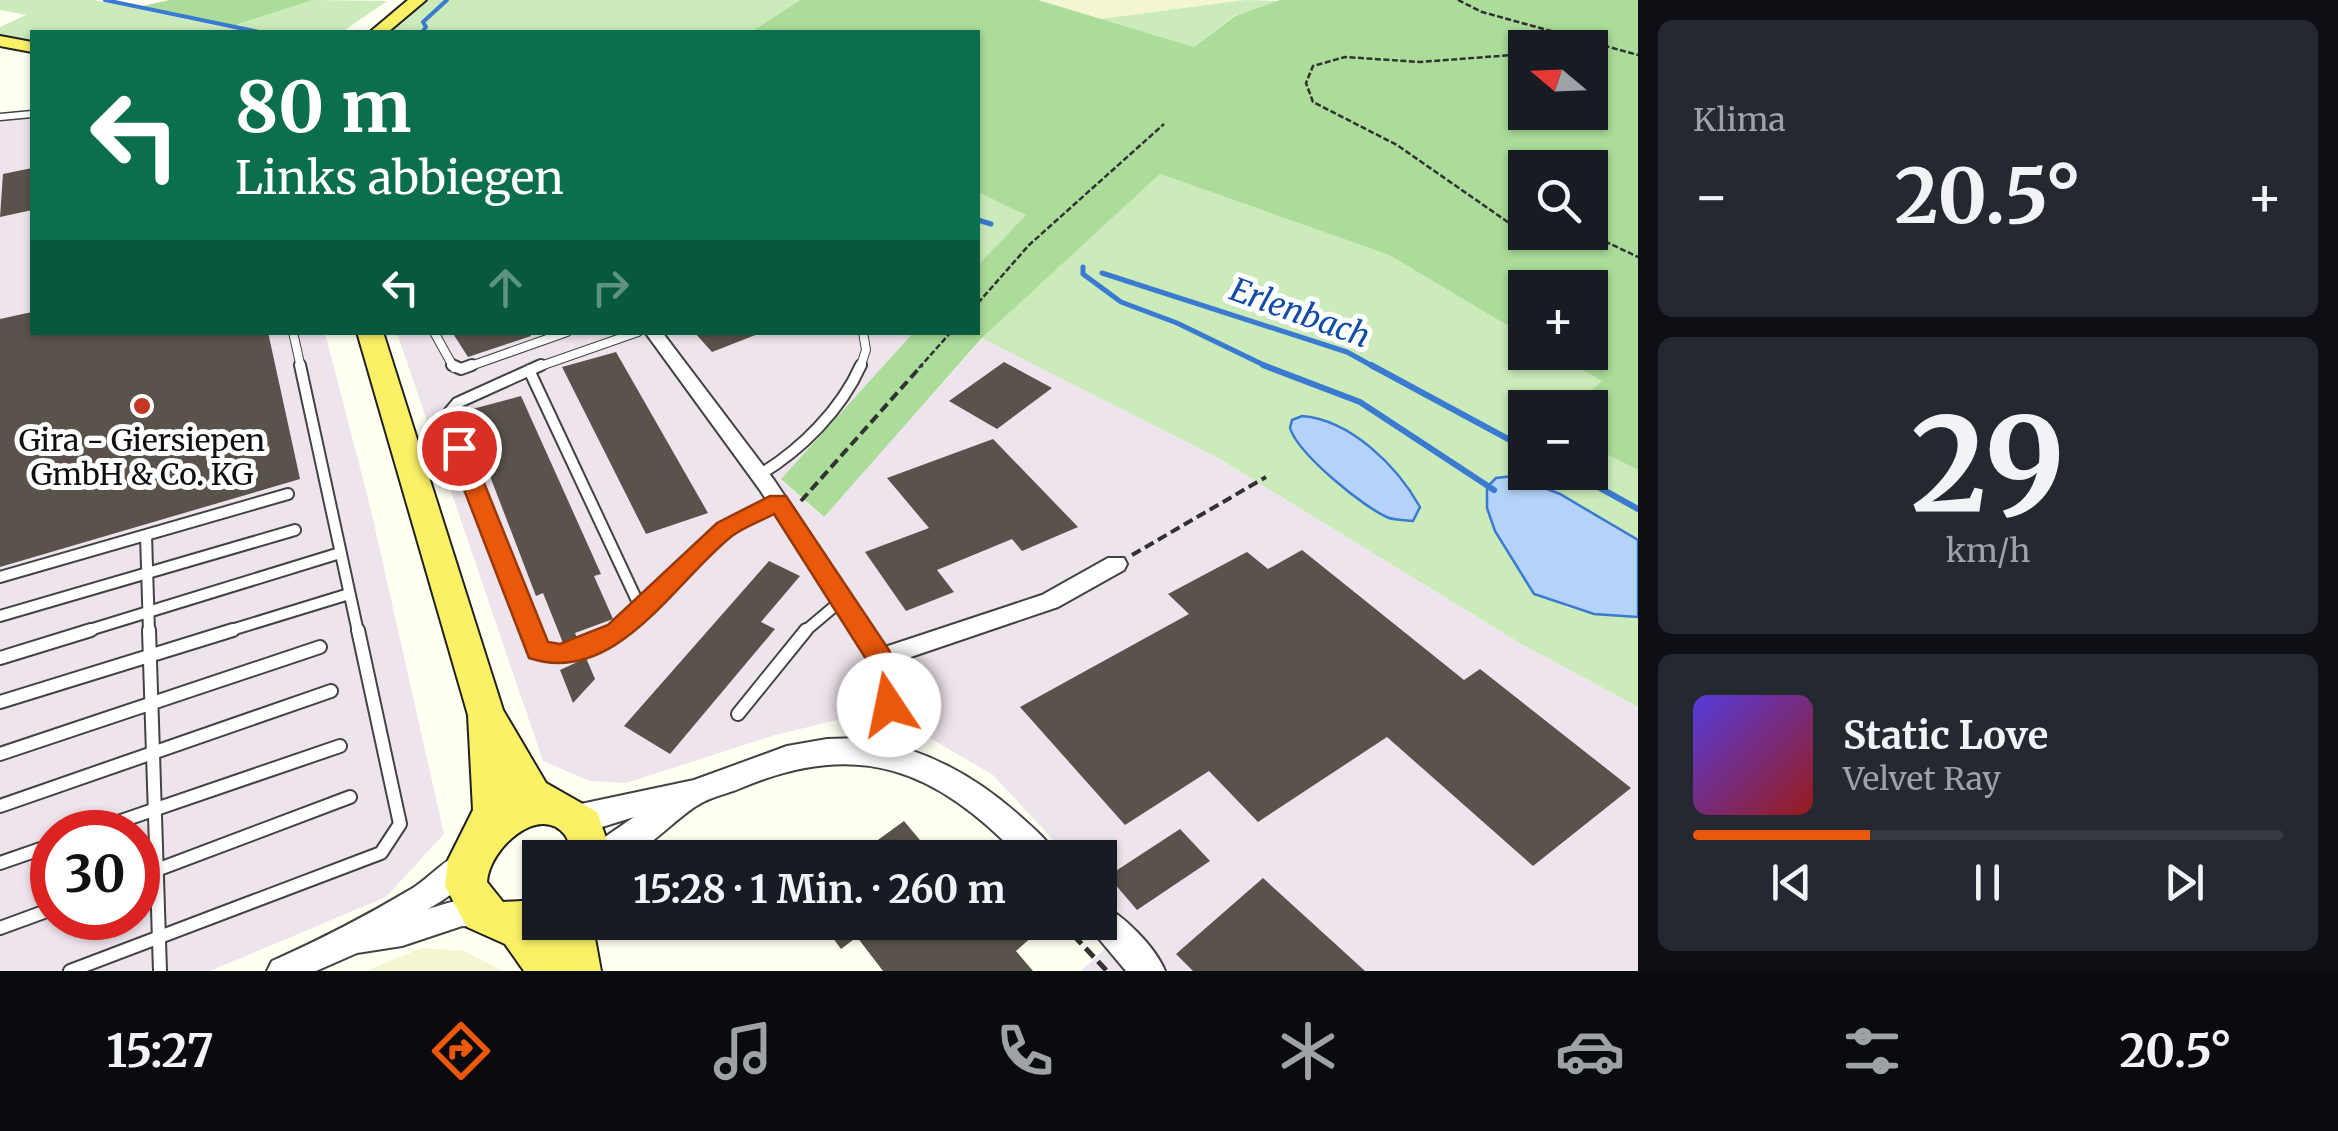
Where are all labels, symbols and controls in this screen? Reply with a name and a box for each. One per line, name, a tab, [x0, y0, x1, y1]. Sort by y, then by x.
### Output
north arrow	[1508, 30, 1608, 130]
map controls	[1508, 30, 1608, 490]
text: 80 m	[235, 63, 411, 151]
icon: left	[70, 70, 200, 200]
text: Klima	[1693, 100, 1786, 140]
text: 20.5°	[1894, 149, 2082, 243]
text: Links abbiegen	[235, 150, 564, 206]
button: search	[1508, 150, 1608, 250]
text: −	[1693, 162, 1730, 231]
text: +	[2246, 162, 2283, 231]
icon: left	[373, 260, 428, 315]
icon: ahead	[478, 260, 533, 315]
icon: right	[583, 260, 638, 315]
water label: Erlenbach	[1225, 269, 1375, 357]
button: +	[1508, 270, 1608, 370]
text: 29	[1911, 384, 2065, 547]
button: −	[1508, 390, 1608, 490]
marker: Gira - Giersiepen GmbH & Co. KG	[131, 395, 153, 417]
pin	[417, 406, 502, 491]
place label: Gira - Giersiepen GmbH & Co. KG	[19, 421, 265, 493]
icon: arrive	[432, 421, 487, 476]
text: km/h	[1946, 531, 2030, 571]
position arrow	[837, 653, 941, 757]
text: Static Love	[1843, 712, 2048, 759]
text: Velvet Ray	[1843, 759, 2001, 799]
speed limit sign: 30	[30, 810, 160, 940]
icon: previous	[1764, 855, 1819, 910]
icon: pause	[1960, 855, 2015, 910]
icon: next	[2157, 855, 2212, 910]
text: 15:28 · 1 Min. · 260 m	[633, 866, 1006, 913]
icon: directions	[426, 1016, 496, 1086]
icon: music	[708, 1016, 778, 1086]
icon: phone	[990, 1016, 1060, 1086]
icon: climate	[1273, 1016, 1343, 1086]
icon: car	[1555, 1016, 1625, 1086]
icon: filters	[1837, 1016, 1907, 1086]
text: 15:27	[106, 1023, 214, 1079]
text: 20.5°	[2120, 1023, 2232, 1079]

